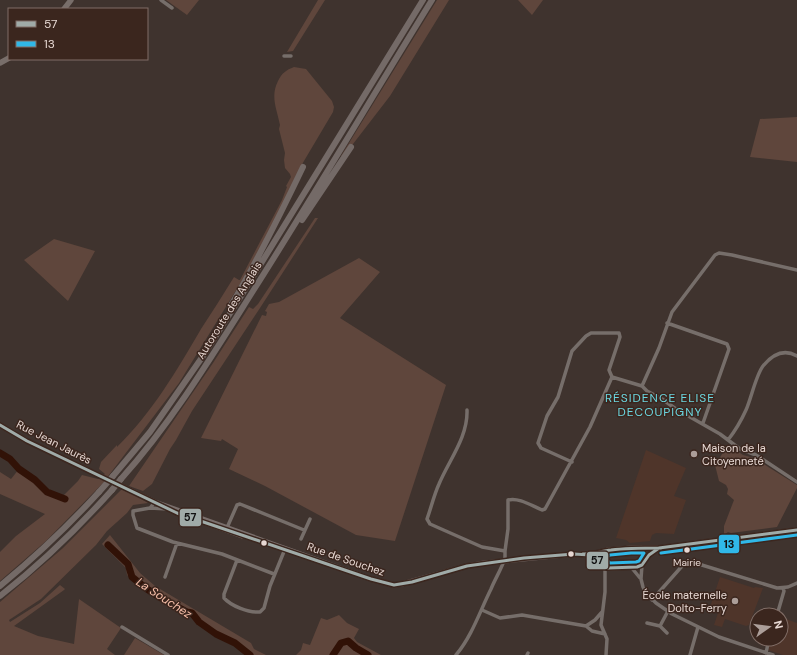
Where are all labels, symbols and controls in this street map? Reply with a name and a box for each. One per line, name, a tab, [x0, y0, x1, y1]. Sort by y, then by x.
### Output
legend	[8, 8, 148, 60]
text: 57	[44, 16, 58, 32]
text: 13	[44, 36, 55, 52]
street label: Autoroute des Anglais	[193, 259, 265, 361]
district label: RÉSIDENCE ELISE DECOUPIGNY	[605, 390, 715, 420]
street label: Rue Jean Jaurès	[14, 417, 94, 467]
place label: Maison de la Citoyenneté	[702, 441, 766, 468]
marker: Maison de la Citoyenneté	[689, 449, 699, 459]
line badge: 57	[179, 508, 202, 527]
text: 57	[184, 510, 196, 524]
line badge: 13	[718, 534, 740, 554]
text: 13	[724, 537, 734, 551]
unlabelled marker	[259, 538, 269, 548]
street label: Rue de Souchez	[305, 539, 387, 579]
marker: Mairie	[682, 545, 692, 555]
unlabelled marker	[566, 549, 576, 559]
line badge: 57	[586, 551, 609, 570]
text: 57	[591, 553, 603, 567]
place label: Mairie	[673, 556, 701, 569]
water label: La Souchez	[133, 574, 195, 622]
place label: École maternelle Dolto-Ferry	[643, 588, 727, 615]
marker: École maternelle Dolto-Ferry	[730, 596, 740, 606]
north arrow	[749, 607, 789, 647]
text: N	[771, 619, 786, 630]

